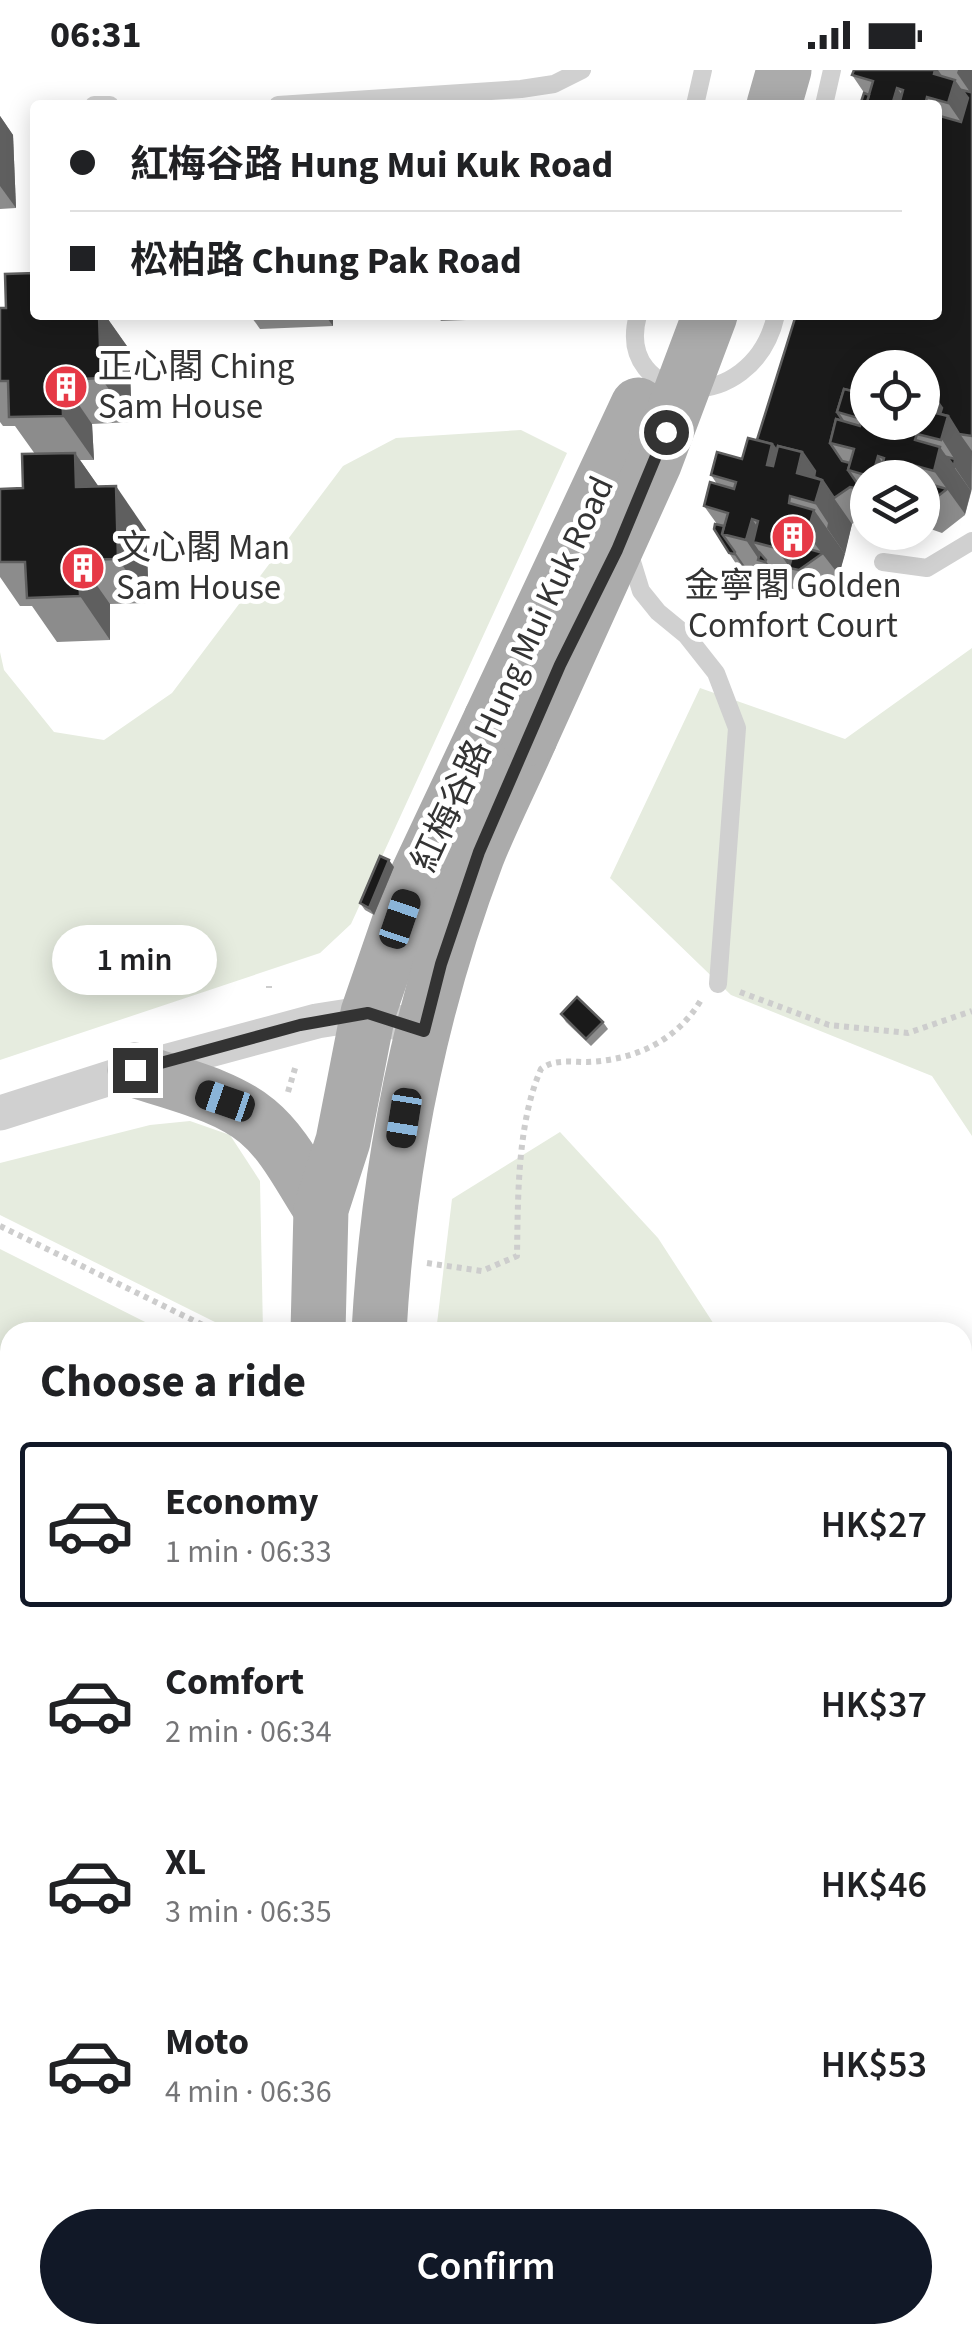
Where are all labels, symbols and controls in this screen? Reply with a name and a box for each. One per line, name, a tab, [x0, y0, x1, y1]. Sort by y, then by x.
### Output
text: 06:31	[50, 8, 142, 62]
text: 紅梅谷路 Hung Mui Kuk Road	[130, 138, 613, 192]
text: 松柏路 Chung Pak Road	[130, 234, 522, 288]
place label: 正心閣 Ching Sam House	[98, 342, 295, 432]
map controls	[850, 350, 940, 550]
button: locate	[850, 350, 940, 440]
building icon: 正心閣 Ching Sam House	[43, 364, 89, 410]
route start	[644, 410, 689, 455]
button: layers	[850, 460, 940, 550]
street label: 紅梅谷路 Hung Mui Kuk Road	[399, 468, 627, 880]
building icon: 金寧閣 Golden Comfort Court	[770, 514, 816, 560]
place label: 文心閣 Man Sam House	[116, 523, 290, 613]
building icon: 文心閣 Man Sam House	[60, 545, 106, 591]
place label: 金寧閣 Golden Comfort Court	[684, 561, 902, 651]
car	[376, 886, 424, 952]
callout: 1 min	[52, 925, 218, 995]
text: 1 min	[96, 937, 173, 983]
route end	[113, 1048, 158, 1093]
car	[192, 1077, 258, 1125]
car	[384, 1086, 424, 1150]
text: Choose a ride	[40, 1350, 306, 1414]
text: Economy	[165, 1475, 318, 1529]
icon: car	[45, 1480, 135, 1570]
text: HK$27	[821, 1498, 927, 1552]
text: 1 min · 06:33	[165, 1529, 332, 1575]
text: Comfort	[165, 1655, 304, 1709]
icon: car	[45, 1660, 135, 1750]
text: HK$37	[821, 1678, 927, 1732]
text: 2 min · 06:34	[165, 1709, 332, 1755]
text: XL	[165, 1835, 206, 1889]
icon: car	[45, 1840, 135, 1930]
text: HK$46	[821, 1858, 927, 1912]
text: 3 min · 06:35	[165, 1889, 332, 1935]
text: Moto	[165, 2015, 249, 2069]
icon: car	[45, 2020, 135, 2110]
text: HK$53	[821, 2038, 927, 2092]
text: 4 min · 06:36	[165, 2069, 332, 2115]
button: Confirm	[40, 2209, 932, 2324]

